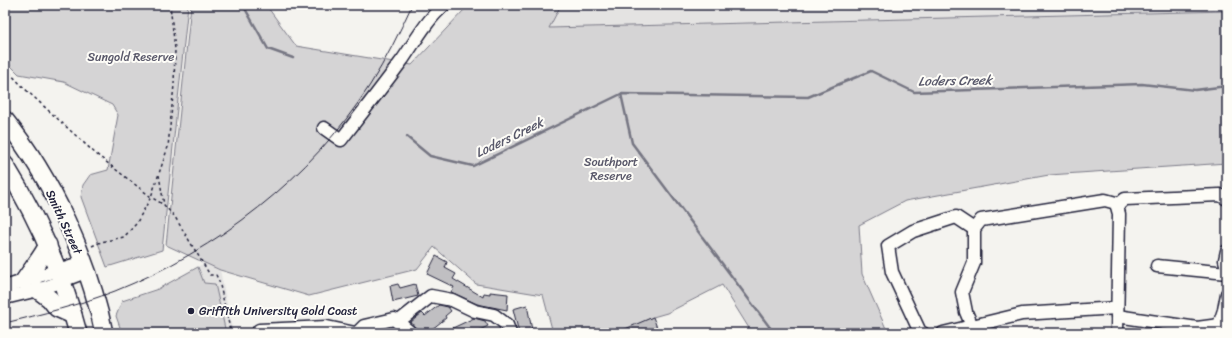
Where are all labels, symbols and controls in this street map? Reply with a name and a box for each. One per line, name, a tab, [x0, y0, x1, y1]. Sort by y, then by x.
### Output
park label: Sungold Reserve	[88, 46, 174, 68]
water label: Loders Creek	[918, 68, 994, 93]
water label: Loders Creek	[471, 110, 549, 164]
park label: Southport Reserve	[584, 151, 638, 187]
street label: Smith Street	[39, 186, 89, 259]
place label: Griffith University Gold Coast	[199, 300, 357, 322]
marker: Griffith University Gold Coast	[186, 306, 196, 316]

